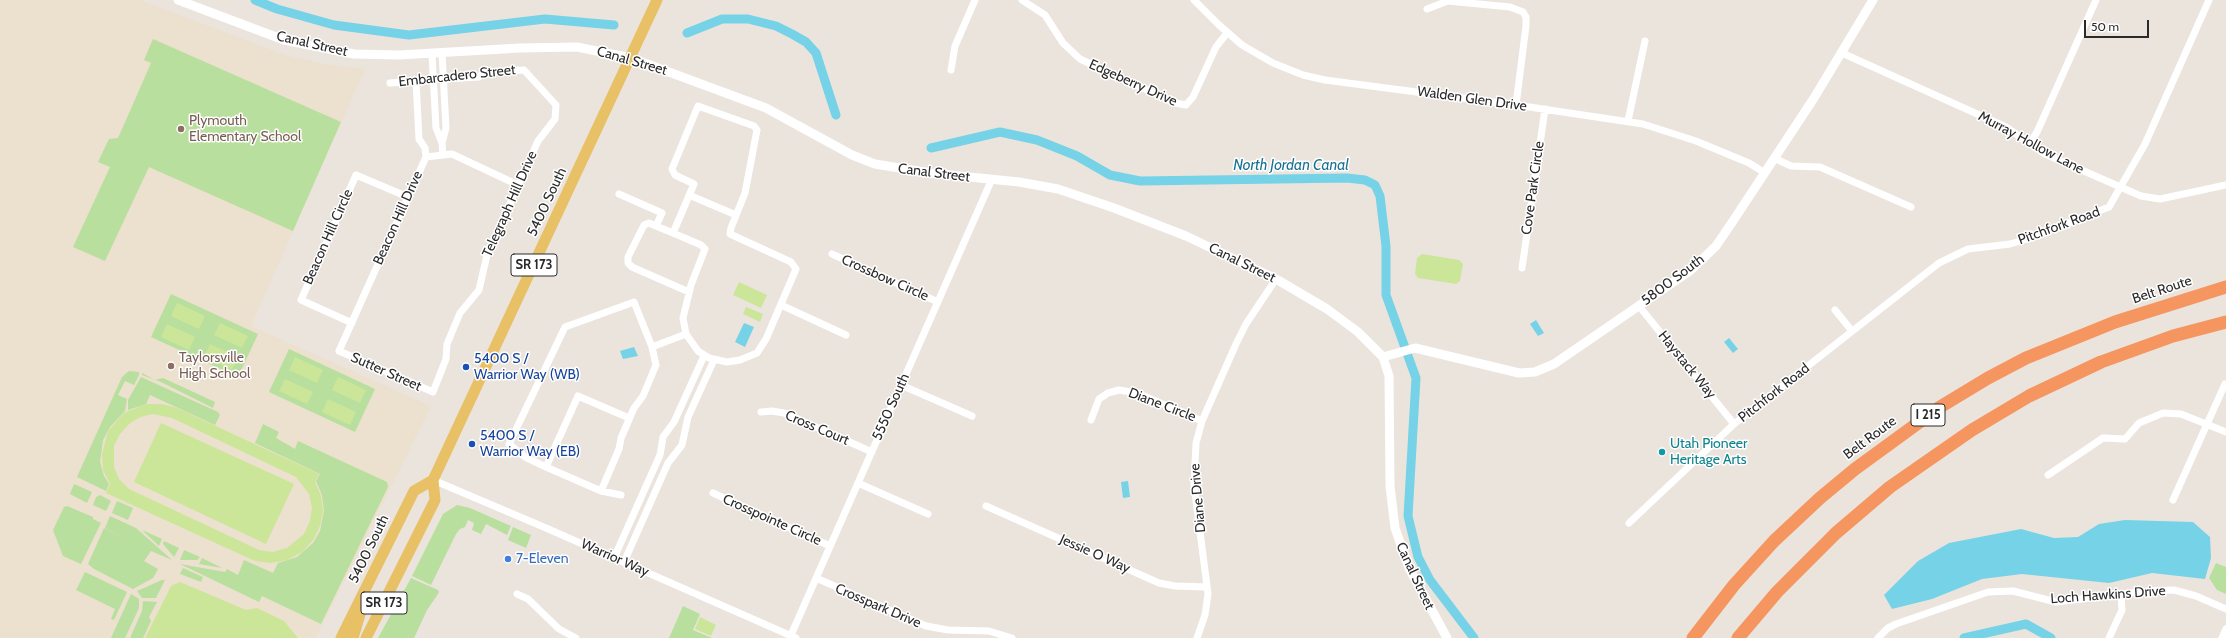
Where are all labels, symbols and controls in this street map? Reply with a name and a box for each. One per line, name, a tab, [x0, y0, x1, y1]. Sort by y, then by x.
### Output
scale bar	[2086, 12, 2151, 38]
text: 50 m	[2091, 19, 2119, 34]
street label: Canal Street	[275, 28, 349, 60]
street label: Canal Street	[595, 43, 669, 79]
street label: Edgeberry Drive	[1086, 56, 1180, 110]
street label: Embarcadero Street	[398, 61, 516, 91]
street label: Walden Glen Drive	[1416, 83, 1528, 115]
street label: Murray Hollow Lane	[1975, 108, 2087, 178]
place label: Plymouth Elementary School	[189, 113, 301, 146]
marker: Plymouth Elementary School	[176, 124, 186, 134]
street label: Cove Park Circle	[1518, 140, 1548, 236]
street label: Telegraph Hill Drive	[479, 148, 541, 260]
water label: North Jordan Canal	[1233, 157, 1349, 175]
street label: Canal Street	[897, 160, 971, 186]
street label: 5400 South	[524, 165, 570, 239]
street label: Beacon Hill Drive	[370, 168, 426, 268]
street label: Beacon Hill Circle	[299, 187, 357, 287]
street label: Pitchfork Road	[2016, 203, 2102, 249]
street label: Canal Street	[1206, 240, 1278, 286]
street label: Crossbow Circle	[839, 251, 931, 305]
street label: 5800 South	[1638, 251, 1708, 309]
road number: SR 173	[511, 254, 557, 276]
street label: Belt Route	[2130, 272, 2194, 308]
street label: Haystack Way	[1655, 328, 1719, 402]
street label: Sutter Street	[348, 349, 424, 395]
place label: Taylorsville High School	[179, 350, 250, 382]
place label: 5400 S / Warrior Way (WB)	[474, 351, 580, 384]
street label: Pitchfork Road	[1735, 360, 1813, 426]
marker: Taylorsville High School	[166, 361, 176, 371]
marker: 5400 S / Warrior Way (WB)	[461, 362, 471, 372]
street label: 5550 South	[869, 371, 913, 443]
street label: Diane Circle	[1126, 384, 1198, 426]
road number: I 215	[1911, 404, 1945, 426]
street label: Cross Court	[783, 407, 851, 449]
street label: Belt Route	[1840, 413, 1900, 463]
place label: 5400 S / Warrior Way (EB)	[480, 428, 580, 460]
place label: Utah Pioneer Heritage Arts	[1670, 436, 1747, 468]
marker: 5400 S / Warrior Way (EB)	[467, 439, 477, 449]
marker: Utah Pioneer Heritage Arts	[1657, 447, 1667, 457]
street label: Diane Drive	[1187, 463, 1209, 533]
street label: Crosspointe Circle	[720, 491, 824, 549]
street label: 5400 South	[345, 512, 393, 586]
street label: Jessie O Way	[1057, 531, 1133, 577]
street label: Warrior Way	[578, 536, 652, 580]
street label: Canal Street	[1392, 540, 1438, 612]
place label: 7-Eleven	[516, 551, 569, 567]
marker: 7-Eleven	[503, 554, 513, 564]
street label: Crosspark Drive	[832, 580, 924, 632]
street label: Loch Hawkins Drive	[2050, 583, 2166, 607]
road number: SR 173	[361, 592, 407, 614]

